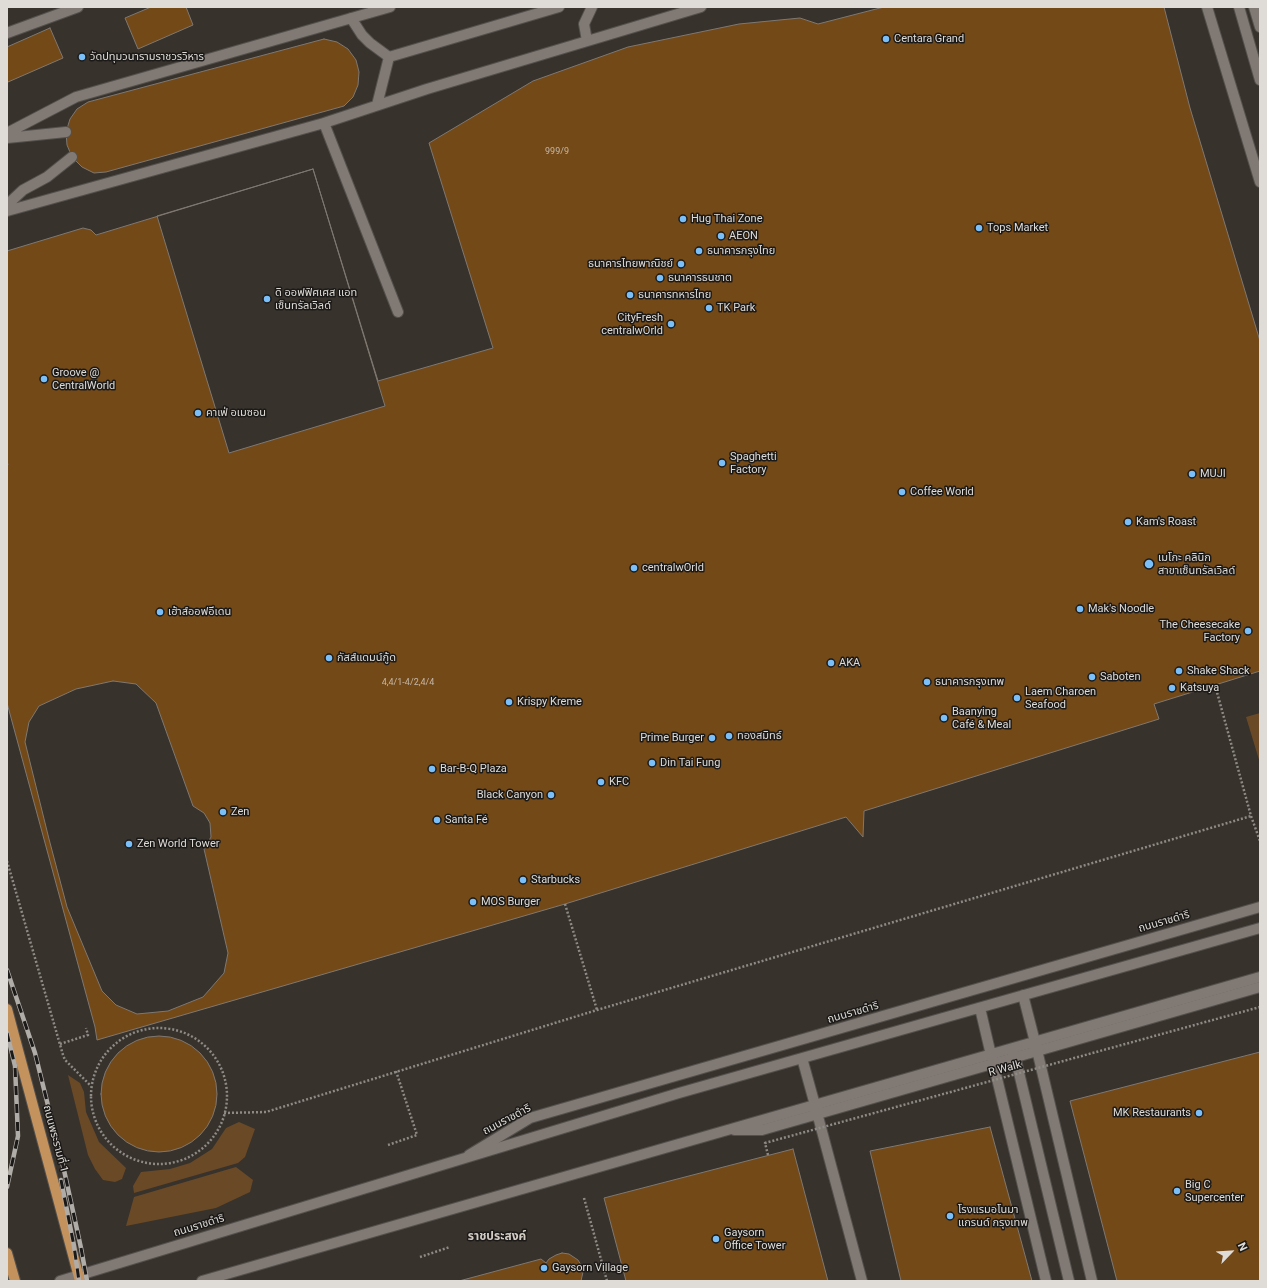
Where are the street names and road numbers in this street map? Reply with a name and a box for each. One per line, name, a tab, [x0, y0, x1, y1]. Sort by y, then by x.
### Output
street label: ถนนราชดำริ	[1137, 908, 1191, 936]
street label: ถนนราชดำริ	[826, 999, 880, 1027]
street label: R Walk	[987, 1058, 1023, 1080]
street label: ถนนราชดำริ	[481, 1102, 533, 1138]
street label: ถนนพระรามที่ 1	[40, 1104, 70, 1174]
street label: ถนนราชดำริ	[172, 1212, 226, 1240]

